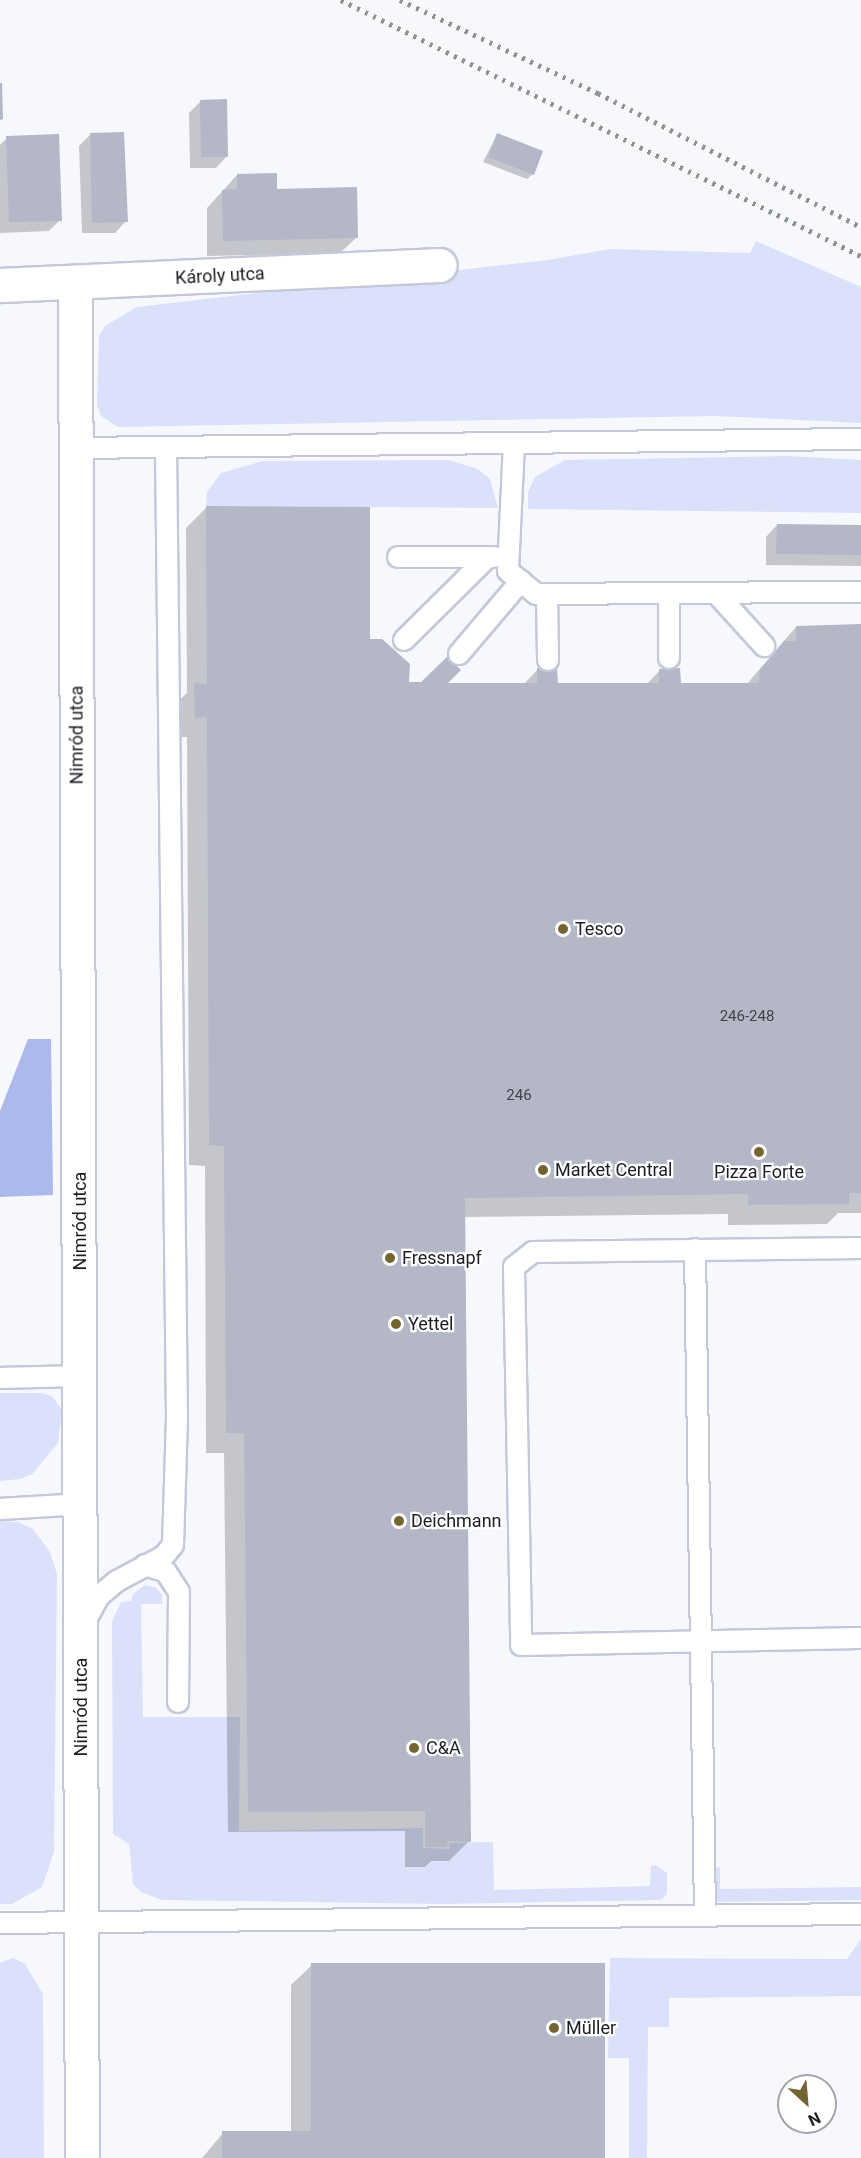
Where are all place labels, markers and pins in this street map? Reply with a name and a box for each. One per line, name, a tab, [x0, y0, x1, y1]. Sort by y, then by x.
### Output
place label: Tesco	[575, 918, 623, 940]
marker: Tesco	[556, 922, 570, 936]
marker: Pizza Forte	[752, 1145, 766, 1159]
place label: Market Central	[555, 1159, 672, 1181]
place label: Pizza Forte	[714, 1161, 804, 1183]
marker: Market Central	[536, 1163, 550, 1177]
place label: Fressnapf	[402, 1247, 482, 1269]
marker: Fressnapf	[383, 1251, 397, 1265]
place label: Yettel	[408, 1313, 453, 1335]
marker: Yettel	[389, 1317, 403, 1331]
place label: Deichmann	[411, 1510, 502, 1532]
marker: Deichmann	[392, 1514, 406, 1528]
place label: C&A	[426, 1737, 461, 1759]
marker: C&A	[407, 1741, 421, 1755]
place label: Müller	[566, 2017, 616, 2039]
marker: Müller	[547, 2021, 561, 2035]

